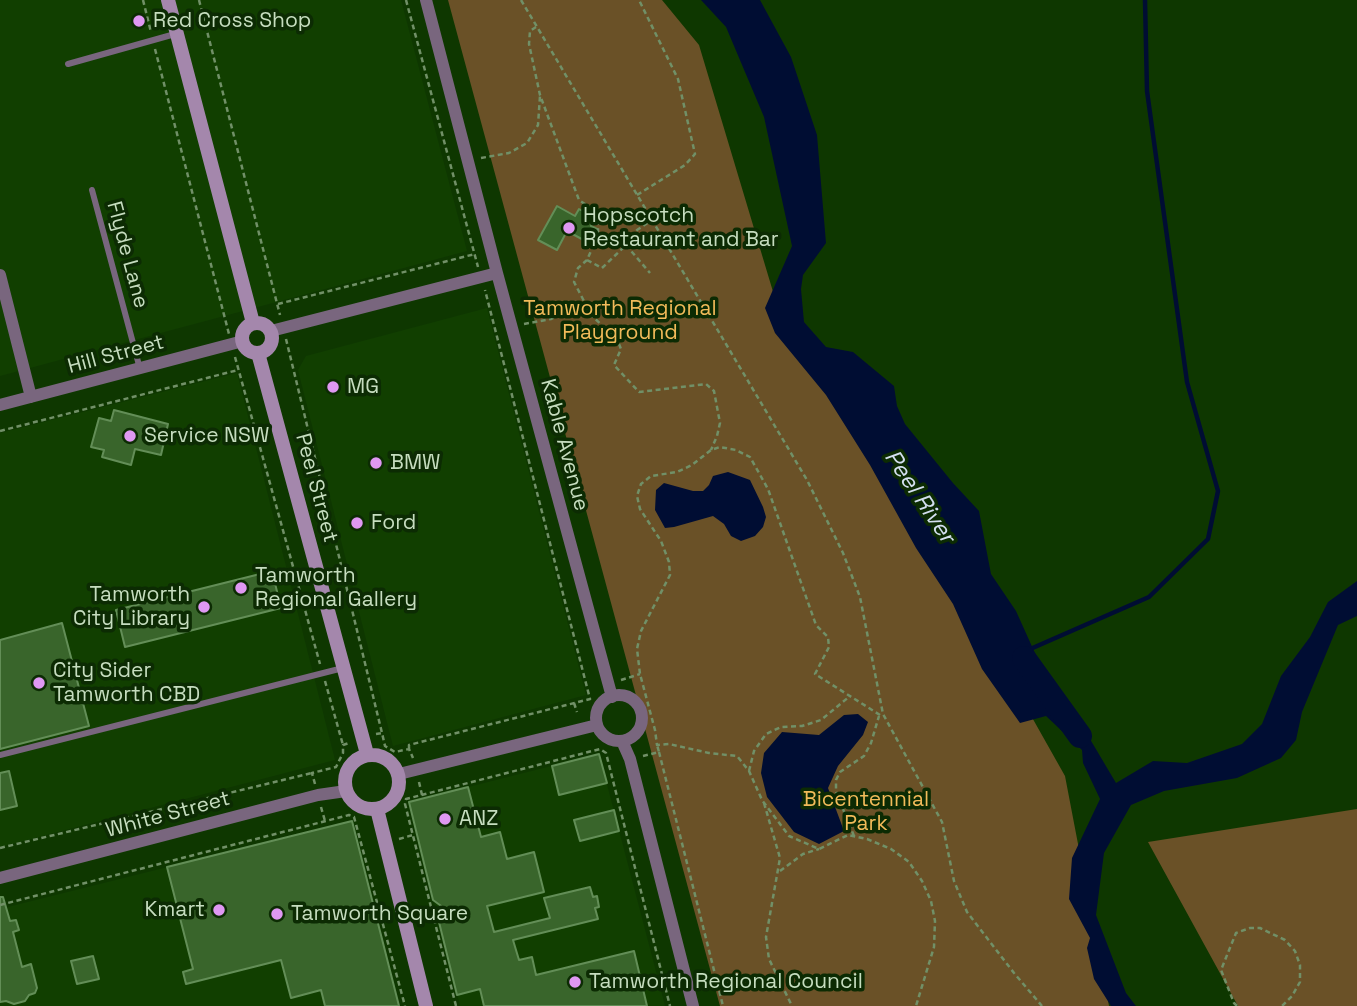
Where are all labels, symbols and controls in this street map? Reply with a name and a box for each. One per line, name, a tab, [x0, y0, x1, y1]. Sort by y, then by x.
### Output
place label: Red Cross Shop	[153, 8, 311, 34]
marker: Red Cross Shop	[131, 13, 147, 29]
street label: Flyde Lane	[101, 199, 153, 311]
place label: Hopscotch Restaurant and Bar	[583, 203, 779, 253]
marker: Hopscotch Restaurant and Bar	[561, 220, 577, 236]
park label: Tamworth Regional Playground	[523, 296, 717, 346]
street label: Hill Street	[65, 330, 167, 380]
place label: MG	[347, 374, 379, 400]
street label: Kable Avenue	[534, 376, 594, 514]
marker: MG	[325, 379, 341, 395]
place label: Service NSW	[144, 423, 269, 449]
marker: Service NSW	[122, 428, 138, 444]
street label: Peel Street	[289, 431, 343, 545]
water label: Peel River	[878, 445, 960, 549]
place label: BMW	[390, 450, 440, 476]
marker: BMW	[368, 455, 384, 471]
place label: Ford	[371, 510, 416, 536]
marker: Ford	[349, 515, 365, 531]
place label: Tamworth Regional Gallery	[255, 563, 417, 613]
marker: Tamworth Regional Gallery	[233, 580, 249, 596]
place label: Tamworth City Library	[73, 582, 190, 632]
marker: Tamworth City Library	[196, 599, 212, 615]
place label: City Sider Tamworth CBD	[53, 658, 200, 708]
marker: City Sider Tamworth CBD	[31, 675, 47, 691]
street label: White Street	[103, 786, 233, 844]
park label: Bicentennial Park	[803, 787, 929, 837]
place label: ANZ	[459, 806, 498, 832]
marker: ANZ	[437, 811, 453, 827]
place label: Kmart	[144, 897, 205, 923]
place label: Tamworth Square	[291, 901, 468, 927]
marker: Kmart	[211, 902, 227, 918]
marker: Tamworth Square	[269, 906, 285, 922]
place label: Tamworth Regional Council	[589, 969, 863, 995]
marker: Tamworth Regional Council	[567, 974, 583, 990]

